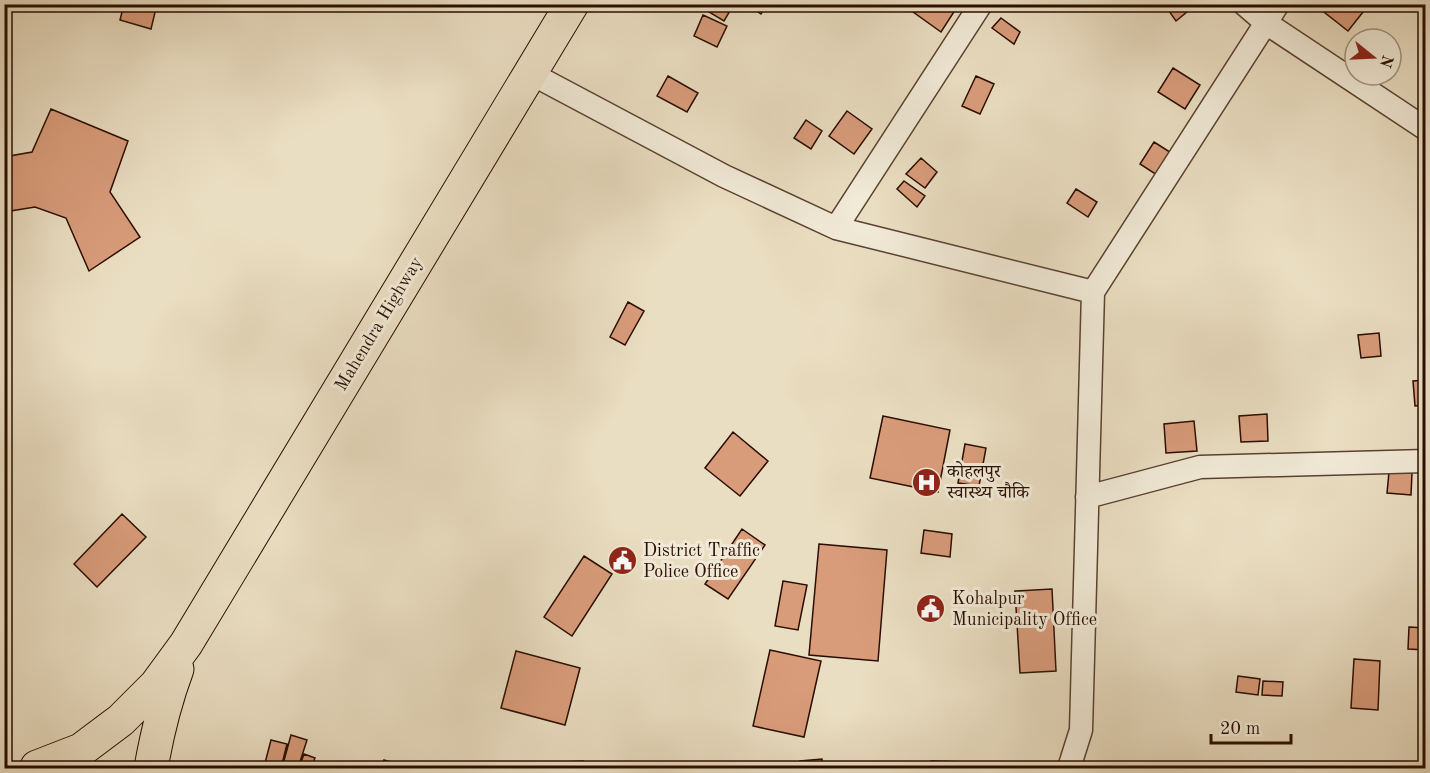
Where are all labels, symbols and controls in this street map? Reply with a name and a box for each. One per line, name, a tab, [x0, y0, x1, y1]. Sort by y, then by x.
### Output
north arrow	[1343, 27, 1403, 87]
text: N	[1376, 53, 1395, 70]
street label: Mahendra Highway	[332, 254, 426, 394]
place label: कोहलपुर स्वास्थ्य चौकि	[946, 461, 1030, 502]
hospital icon: कोहलपुर स्वास्थ्य चौकि	[910, 466, 942, 498]
place label: District Traffic Police Office	[643, 542, 760, 581]
public building icon: District Traffic Police Office	[606, 545, 638, 577]
place label: Kohalpur Municipality Office	[952, 590, 1097, 629]
public building icon: Kohalpur Municipality Office	[915, 593, 947, 625]
scale bar	[1211, 707, 1290, 745]
text: 20 m	[1220, 720, 1260, 738]

